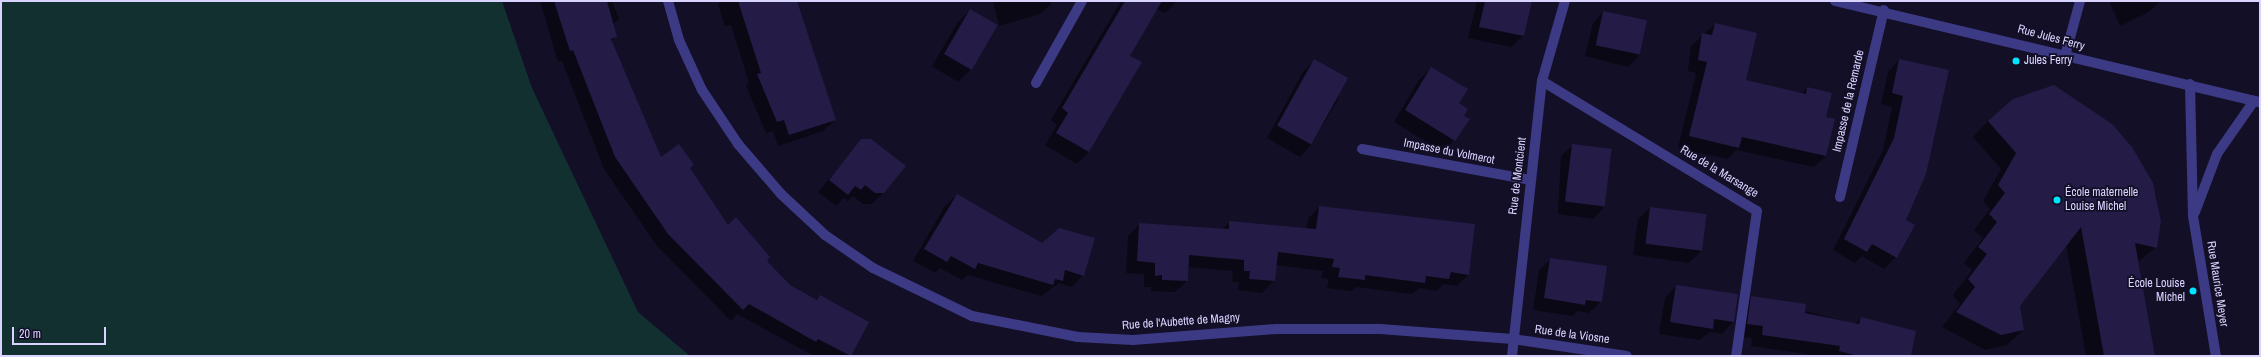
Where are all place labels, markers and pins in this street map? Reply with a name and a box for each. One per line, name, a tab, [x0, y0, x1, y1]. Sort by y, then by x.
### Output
place label: Jules Ferry	[2024, 54, 2072, 68]
marker: Jules Ferry	[2011, 56, 2021, 66]
place label: École maternelle Louise Michel	[2065, 186, 2138, 214]
marker: École maternelle Louise Michel	[2052, 195, 2062, 205]
place label: École Louise Michel	[2128, 277, 2185, 305]
marker: École Louise Michel	[2188, 286, 2198, 296]

